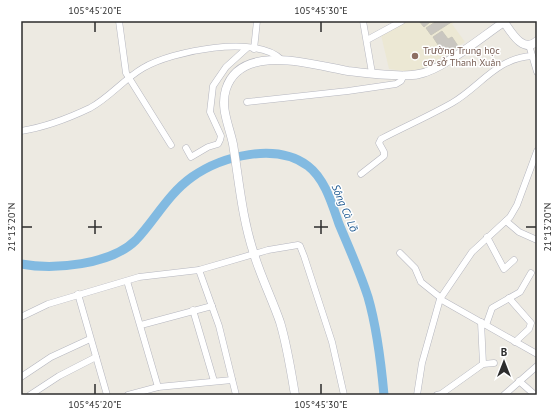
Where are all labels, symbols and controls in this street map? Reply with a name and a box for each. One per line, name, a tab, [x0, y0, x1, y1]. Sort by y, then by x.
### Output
text: 105°45'20"E	[68, 4, 122, 17]
text: 105°45'30"E	[294, 4, 348, 17]
place label: Trường Trung học cơ sở Thanh Xuân	[423, 44, 501, 69]
marker: Trường Trung học cơ sở Thanh Xuân	[410, 51, 420, 61]
water label: Sông Cà Lồ	[329, 182, 361, 234]
text: 21°13'20"N	[5, 202, 18, 252]
text: 21°13'20"N	[541, 202, 554, 252]
north arrow	[484, 342, 524, 382]
text: B	[501, 345, 508, 359]
text: 105°45'20"E	[68, 398, 122, 411]
text: 105°45'30"E	[294, 398, 348, 411]

